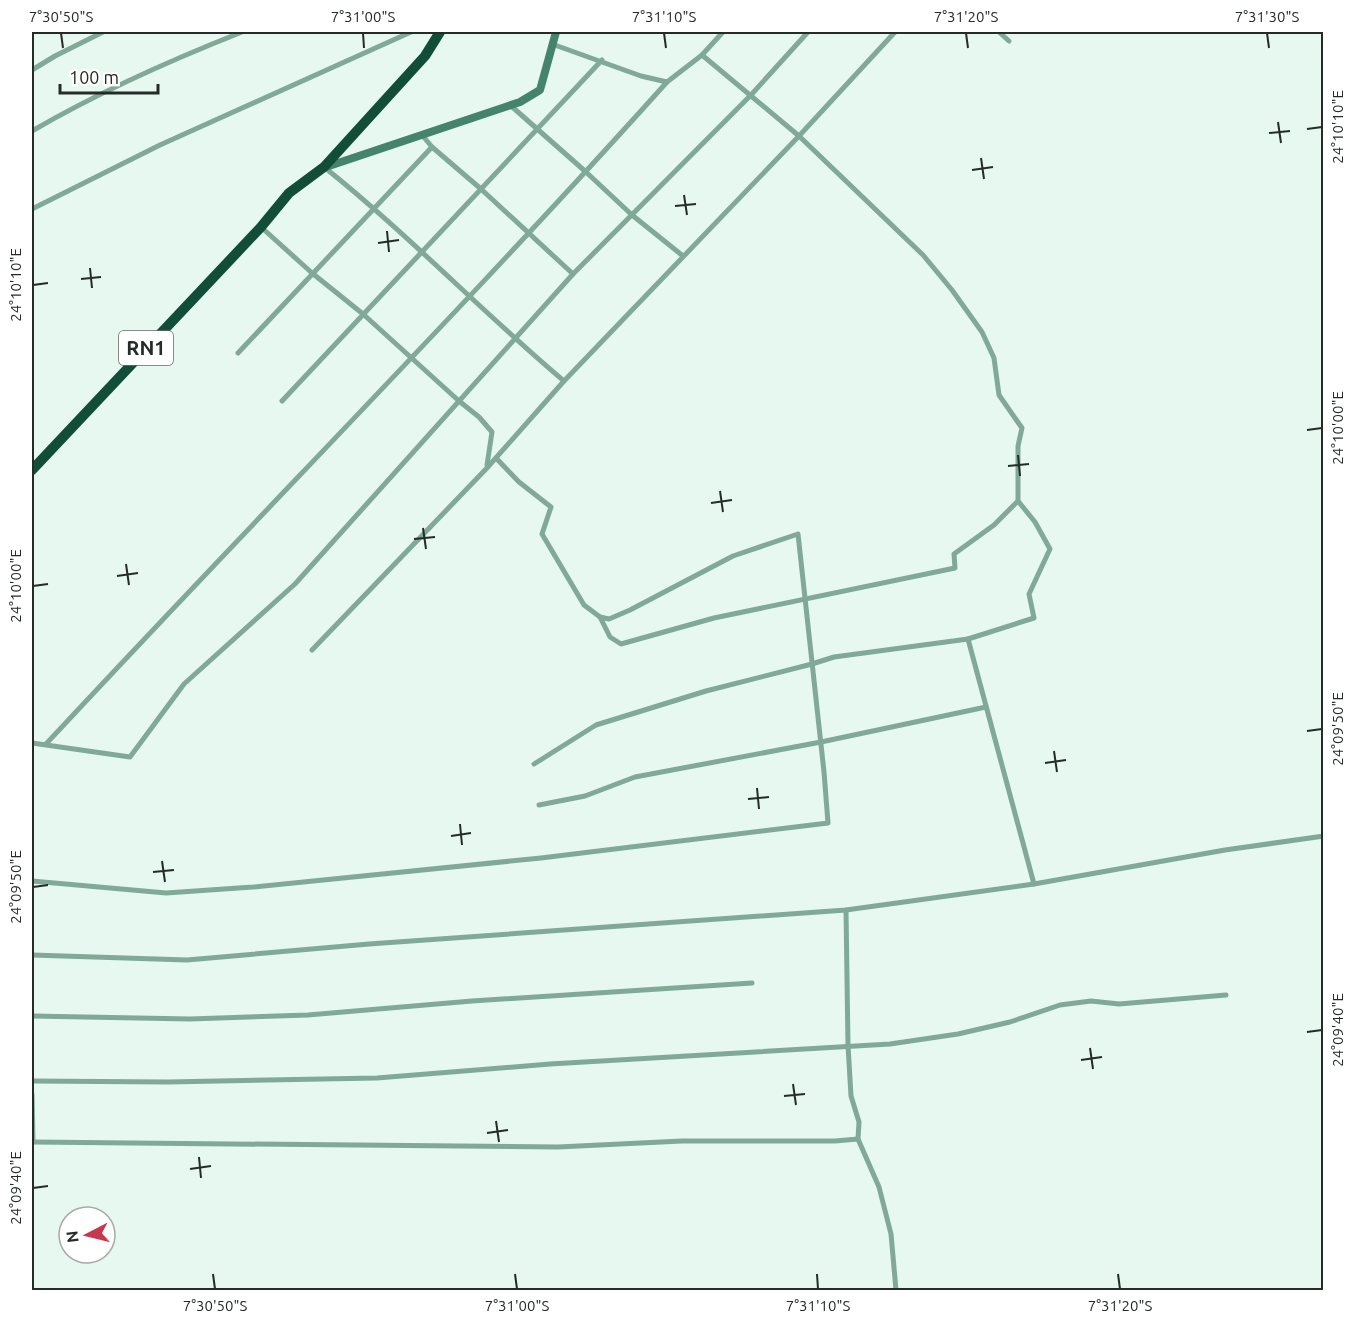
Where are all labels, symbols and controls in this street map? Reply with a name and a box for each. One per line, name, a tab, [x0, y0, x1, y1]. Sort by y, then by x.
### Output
text: 7°30'50"S	[29, 8, 93, 25]
text: 7°31'00"S	[331, 8, 395, 25]
text: 7°31'10"S	[632, 8, 696, 25]
text: 7°31'20"S	[934, 8, 998, 25]
text: 7°31'30"S	[1235, 8, 1299, 25]
scale bar	[60, 57, 158, 95]
text: 100 m	[69, 67, 119, 87]
text: 24°10'10"E	[1329, 90, 1346, 164]
text: 24°10'10"E	[7, 248, 24, 322]
road number: RN1	[119, 331, 173, 365]
text: 24°10'00"E	[1329, 391, 1346, 465]
text: 24°10'00"E	[7, 549, 24, 623]
text: 24°09'50"E	[1329, 692, 1346, 766]
text: 24°09'50"E	[7, 850, 24, 924]
text: 24°09'40"E	[1329, 993, 1346, 1067]
text: 24°09'40"E	[7, 1151, 24, 1225]
north arrow	[57, 1205, 117, 1265]
text: N	[62, 1230, 82, 1244]
text: 7°30'50"S	[183, 1297, 247, 1314]
text: 7°31'00"S	[485, 1297, 549, 1314]
text: 7°31'10"S	[786, 1297, 850, 1314]
text: 7°31'20"S	[1088, 1297, 1152, 1314]

